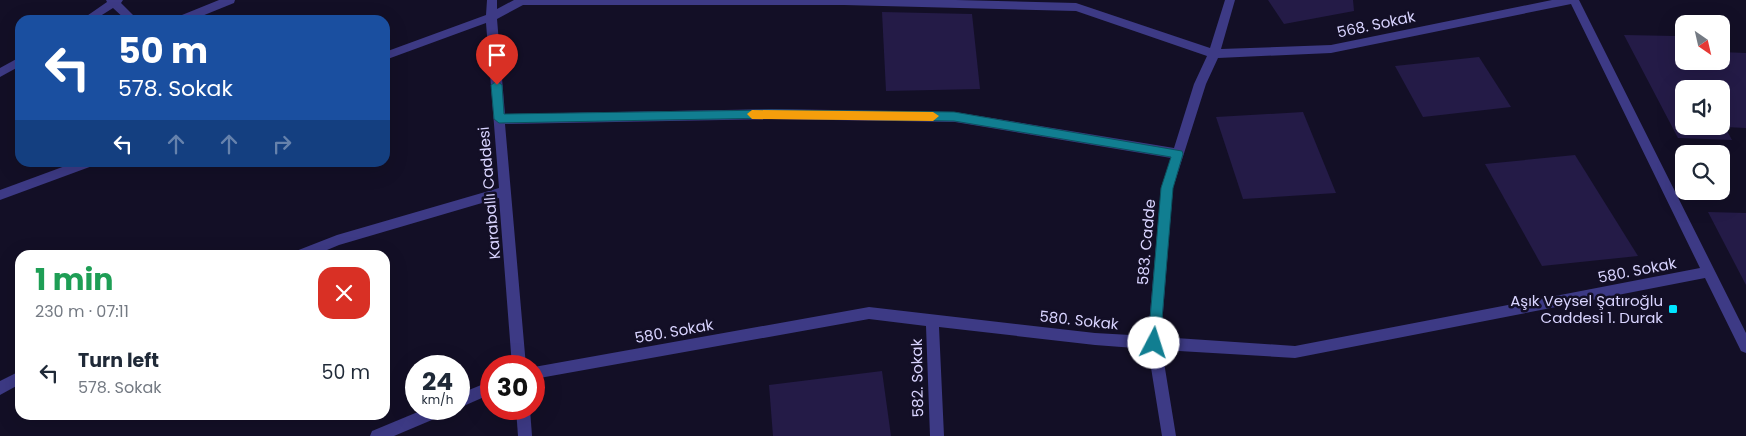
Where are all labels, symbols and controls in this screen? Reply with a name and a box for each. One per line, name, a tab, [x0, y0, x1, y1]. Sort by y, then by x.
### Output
street label: 568. Sokak	[1335, 5, 1417, 43]
north arrow	[1675, 15, 1730, 70]
map controls	[1675, 15, 1730, 200]
text: 50 m	[118, 26, 208, 75]
pin	[476, 34, 518, 85]
icon: left	[35, 35, 100, 100]
icon: arrive	[483, 41, 511, 69]
text: 578. Sokak	[118, 73, 233, 104]
button: sound	[1675, 80, 1730, 135]
street label: Karaballı Caddesi	[473, 126, 505, 260]
icon: left	[109, 130, 137, 158]
icon: ahead	[162, 130, 190, 158]
icon: ahead	[215, 130, 243, 158]
icon: right	[268, 130, 296, 158]
button: search	[1675, 145, 1730, 200]
street label: 583. Cadde	[1132, 198, 1160, 286]
street label: 580. Sokak	[1596, 252, 1678, 288]
text: 1 min	[35, 258, 113, 301]
button: close	[318, 267, 370, 319]
place label: Aşık Veysel Şatıroğlu Caddesi 1. Durak	[1510, 290, 1663, 328]
text: 230 m · 07:11	[35, 300, 129, 323]
marker: Aşık Veysel Şatıroğlu Caddesi 1. Durak	[1667, 303, 1679, 315]
street label: 580. Sokak	[1038, 305, 1120, 335]
street label: 580. Sokak	[633, 314, 715, 348]
position arrow	[1127, 316, 1179, 368]
street label: 582. Sokak	[906, 338, 928, 418]
text: Turn left	[78, 347, 159, 374]
speed limit sign: 30	[480, 355, 545, 420]
icon: left	[35, 359, 63, 387]
text: 50 m	[321, 359, 370, 386]
text: 24	[422, 364, 453, 399]
text: 578. Sokak	[78, 376, 161, 399]
text: km/h	[422, 391, 453, 408]

